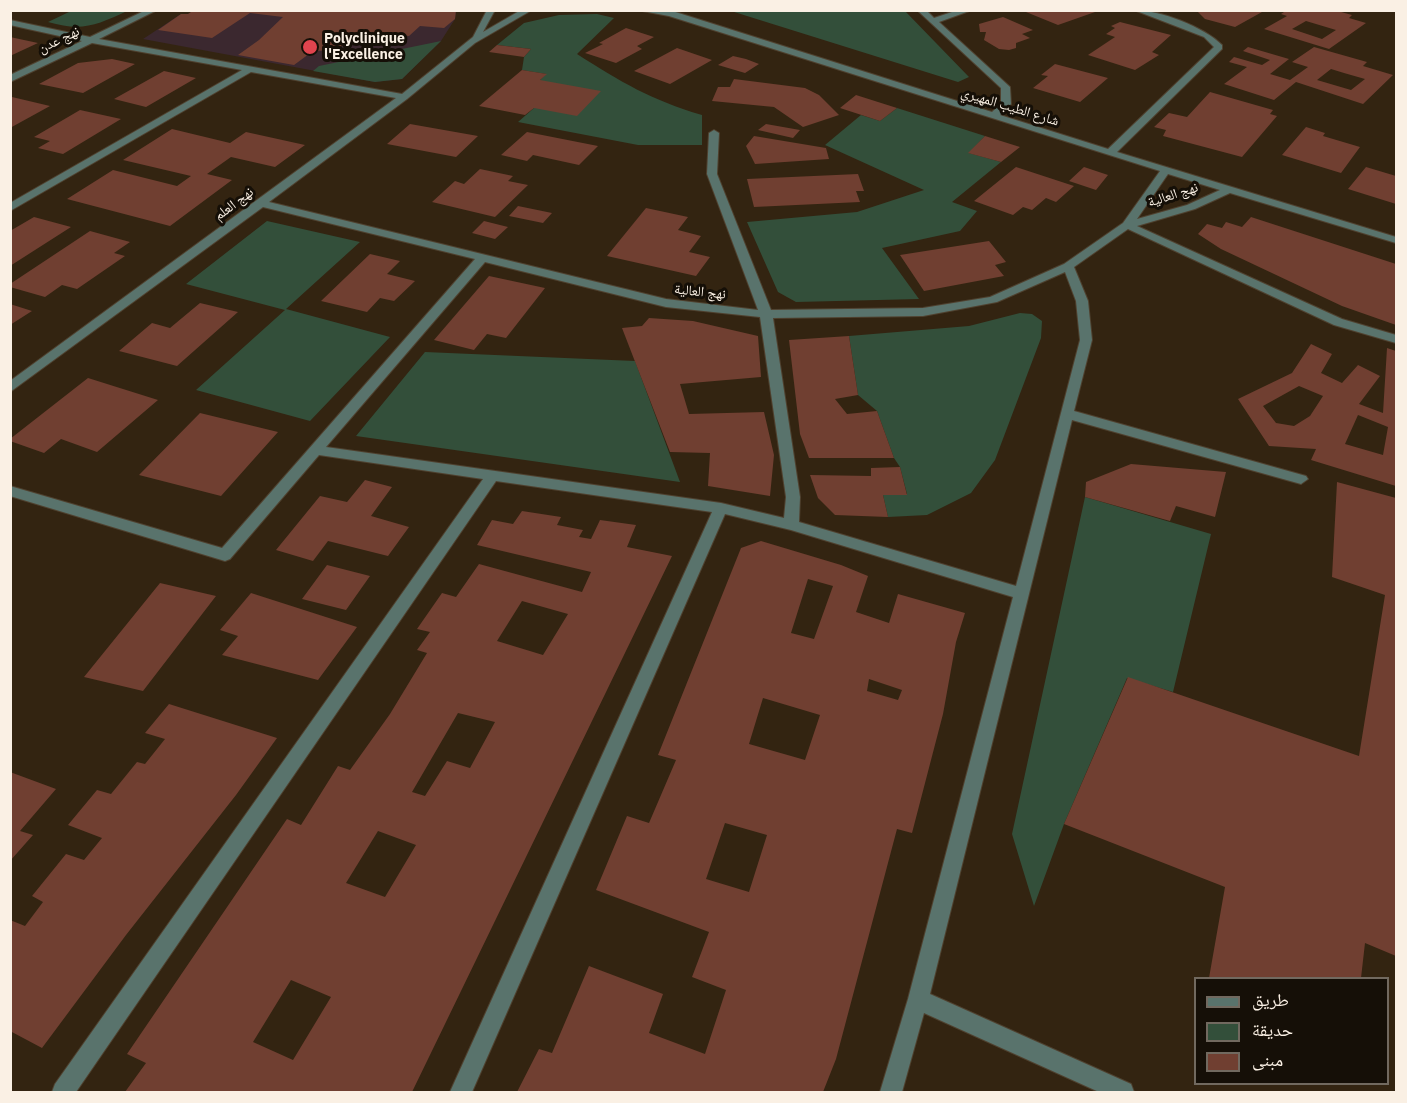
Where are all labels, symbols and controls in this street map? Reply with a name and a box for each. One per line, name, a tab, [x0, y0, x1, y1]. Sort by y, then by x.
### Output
street label: نهج عدن	[36, 23, 82, 57]
place label: Polyclinique l'Excellence	[324, 31, 405, 63]
marker: Polyclinique l'Excellence	[301, 38, 319, 56]
street label: شارع الطيب المهيري	[959, 84, 1061, 130]
street label: نهج العالية	[1146, 179, 1200, 211]
street label: نهج العلم	[211, 184, 257, 224]
street label: نهج العالية	[673, 281, 727, 303]
legend	[1194, 977, 1389, 1085]
text: طريق	[1252, 988, 1289, 1011]
text: حديقة	[1252, 1018, 1293, 1041]
text: مبنى	[1252, 1048, 1283, 1071]

